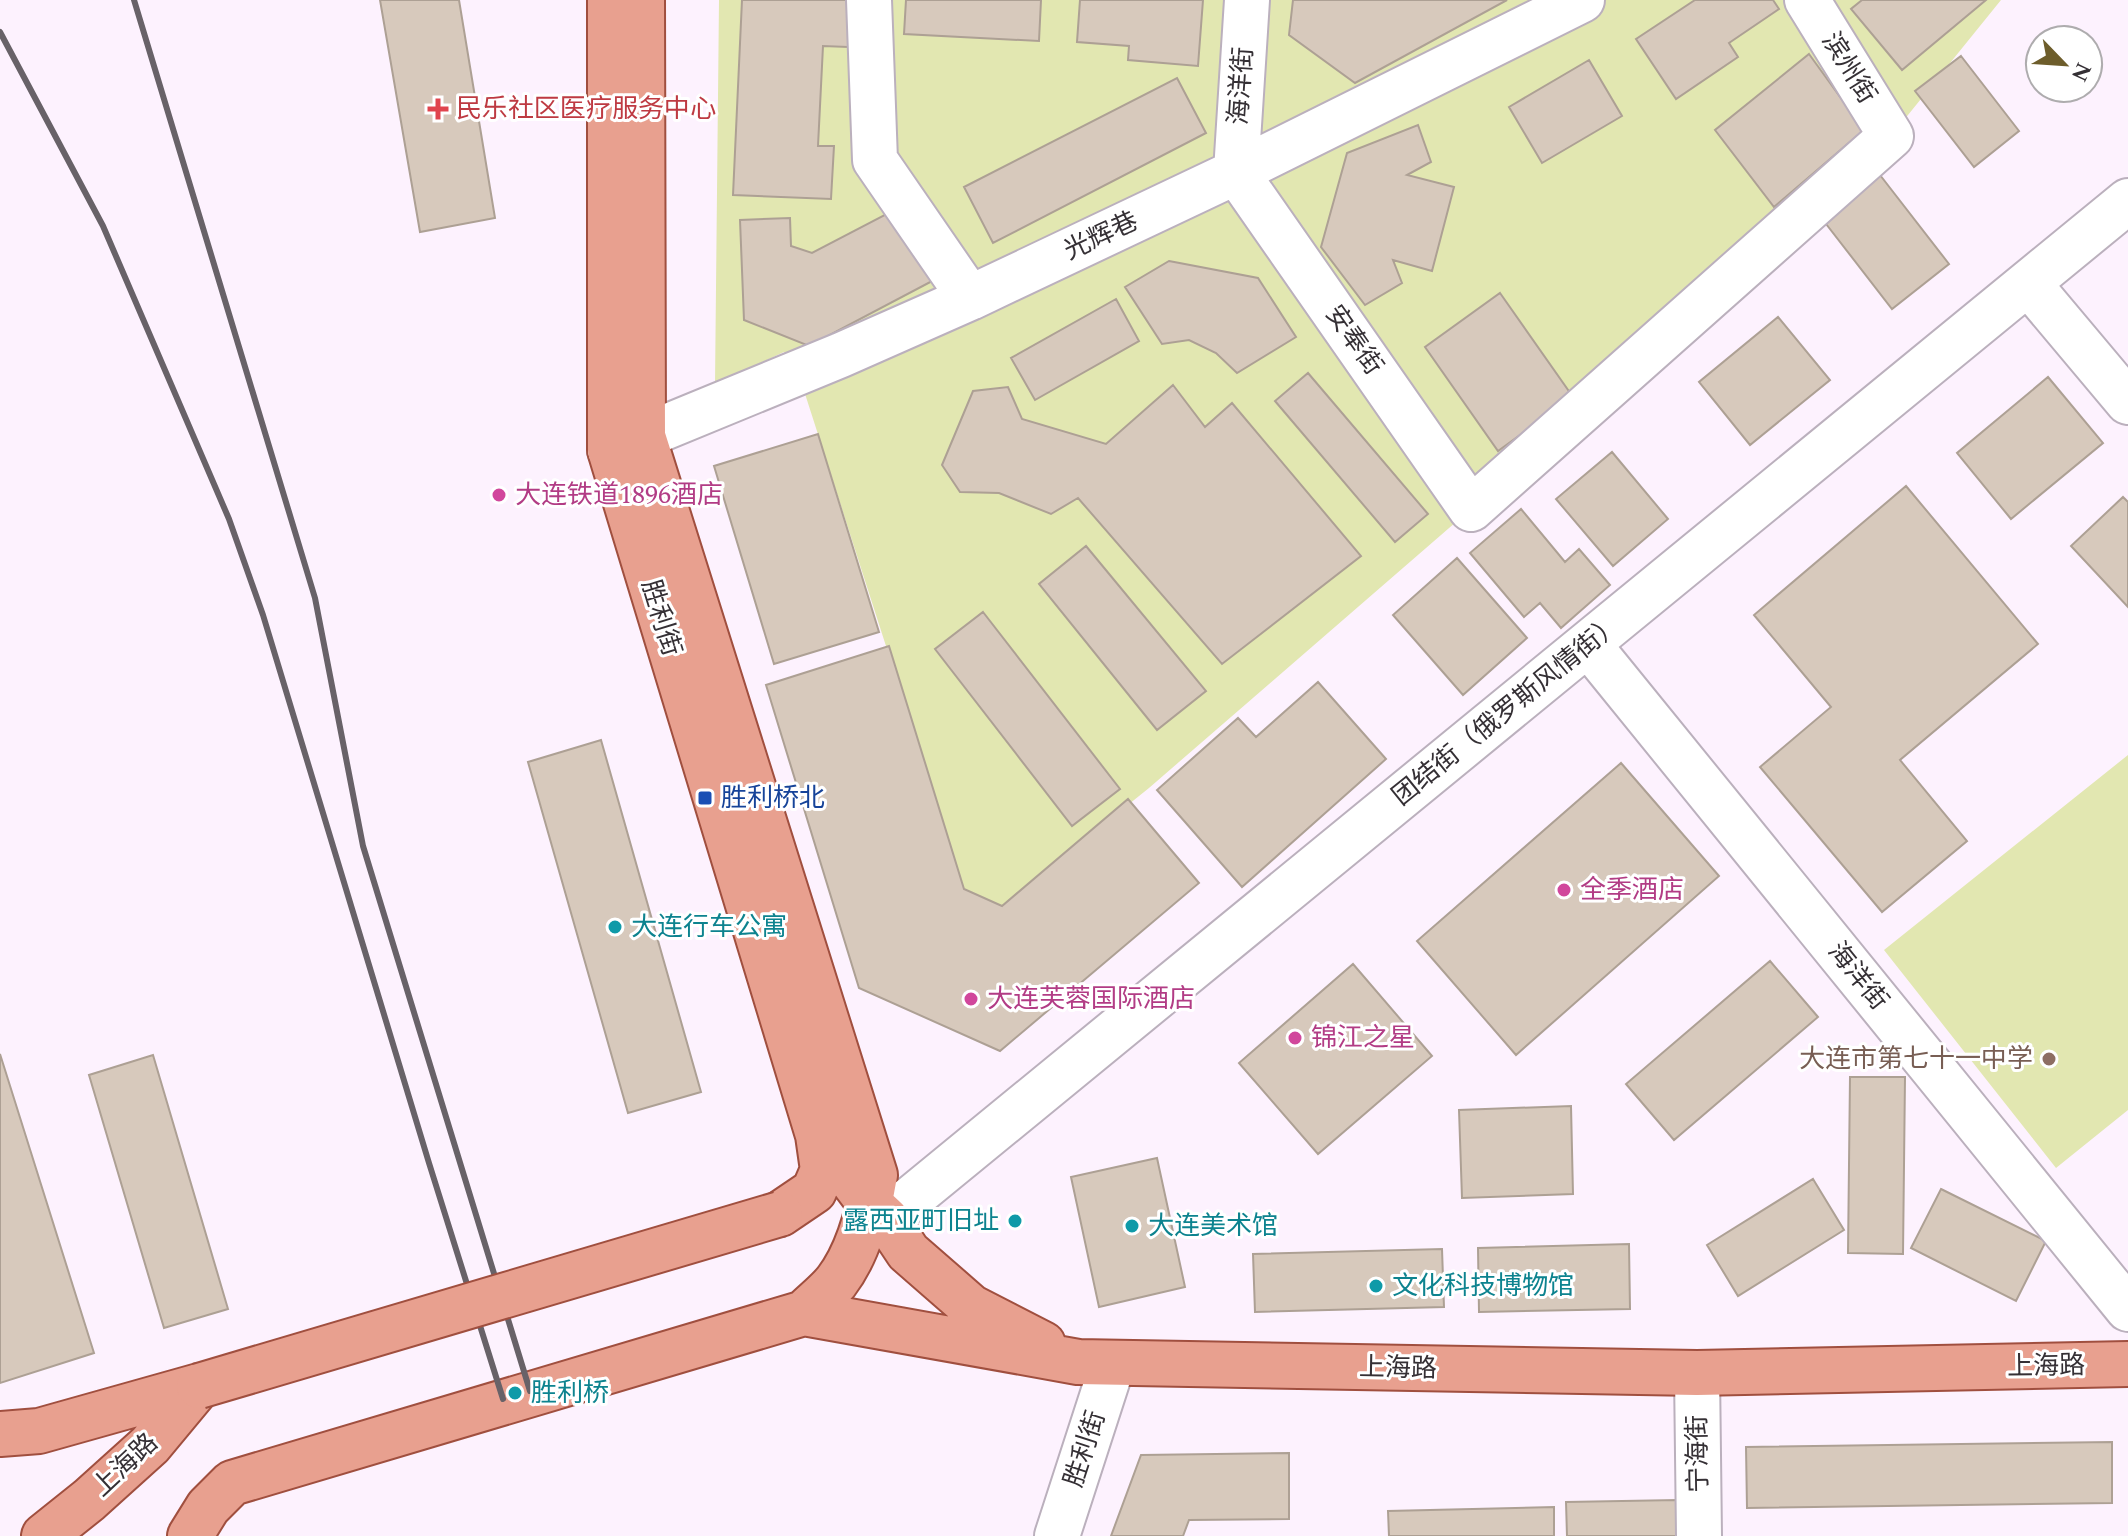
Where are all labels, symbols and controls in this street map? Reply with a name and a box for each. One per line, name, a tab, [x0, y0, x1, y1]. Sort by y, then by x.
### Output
street label: 滨州街	[1811, 24, 1887, 112]
north arrow	[2024, 24, 2104, 104]
street label: 海洋街	[1218, 46, 1264, 126]
text: N	[2062, 57, 2100, 87]
place label: 民乐社区医疗服务中心	[456, 89, 716, 129]
marker: 民乐社区医疗服务中心	[427, 98, 449, 120]
street label: 光辉巷	[1057, 201, 1145, 271]
street label: 安奉街	[1315, 297, 1393, 383]
place label: 大连铁道1896酒店	[515, 475, 723, 515]
marker: 大连铁道1896酒店	[490, 486, 508, 504]
street label: 胜利街	[630, 575, 692, 661]
street label: 团结街（俄罗斯风情街）	[1383, 604, 1631, 816]
place label: 胜利桥北	[721, 778, 825, 818]
marker: 胜利桥北	[696, 789, 714, 807]
place label: 全季酒店	[1580, 870, 1684, 910]
marker: 全季酒店	[1555, 881, 1573, 899]
place label: 大连行车公寓	[631, 907, 787, 947]
marker: 大连行车公寓	[606, 918, 624, 936]
street label: 海洋街	[1818, 933, 1898, 1019]
place label: 大连芙蓉国际酒店	[987, 979, 1195, 1019]
marker: 大连芙蓉国际酒店	[962, 990, 980, 1008]
place label: 锦江之星	[1311, 1018, 1415, 1058]
marker: 锦江之星	[1286, 1029, 1304, 1047]
place label: 大连市第七十一中学	[1799, 1039, 2033, 1079]
marker: 大连市第七十一中学	[2040, 1050, 2058, 1068]
place label: 露西亚町旧址	[843, 1201, 999, 1241]
place label: 大连美术馆	[1148, 1206, 1278, 1246]
marker: 露西亚町旧址	[1006, 1212, 1024, 1230]
marker: 大连美术馆	[1123, 1217, 1141, 1235]
place label: 文化科技博物馆	[1392, 1266, 1574, 1306]
marker: 文化科技博物馆	[1367, 1277, 1385, 1295]
street label: 上海路	[2007, 1345, 2085, 1387]
street label: 上海路	[1359, 1347, 1437, 1389]
place label: 胜利桥	[531, 1373, 609, 1413]
marker: 胜利桥	[506, 1384, 524, 1402]
street label: 胜利街	[1054, 1406, 1116, 1492]
street label: 宁海街	[1677, 1415, 1719, 1493]
street label: 上海路	[83, 1424, 167, 1506]

